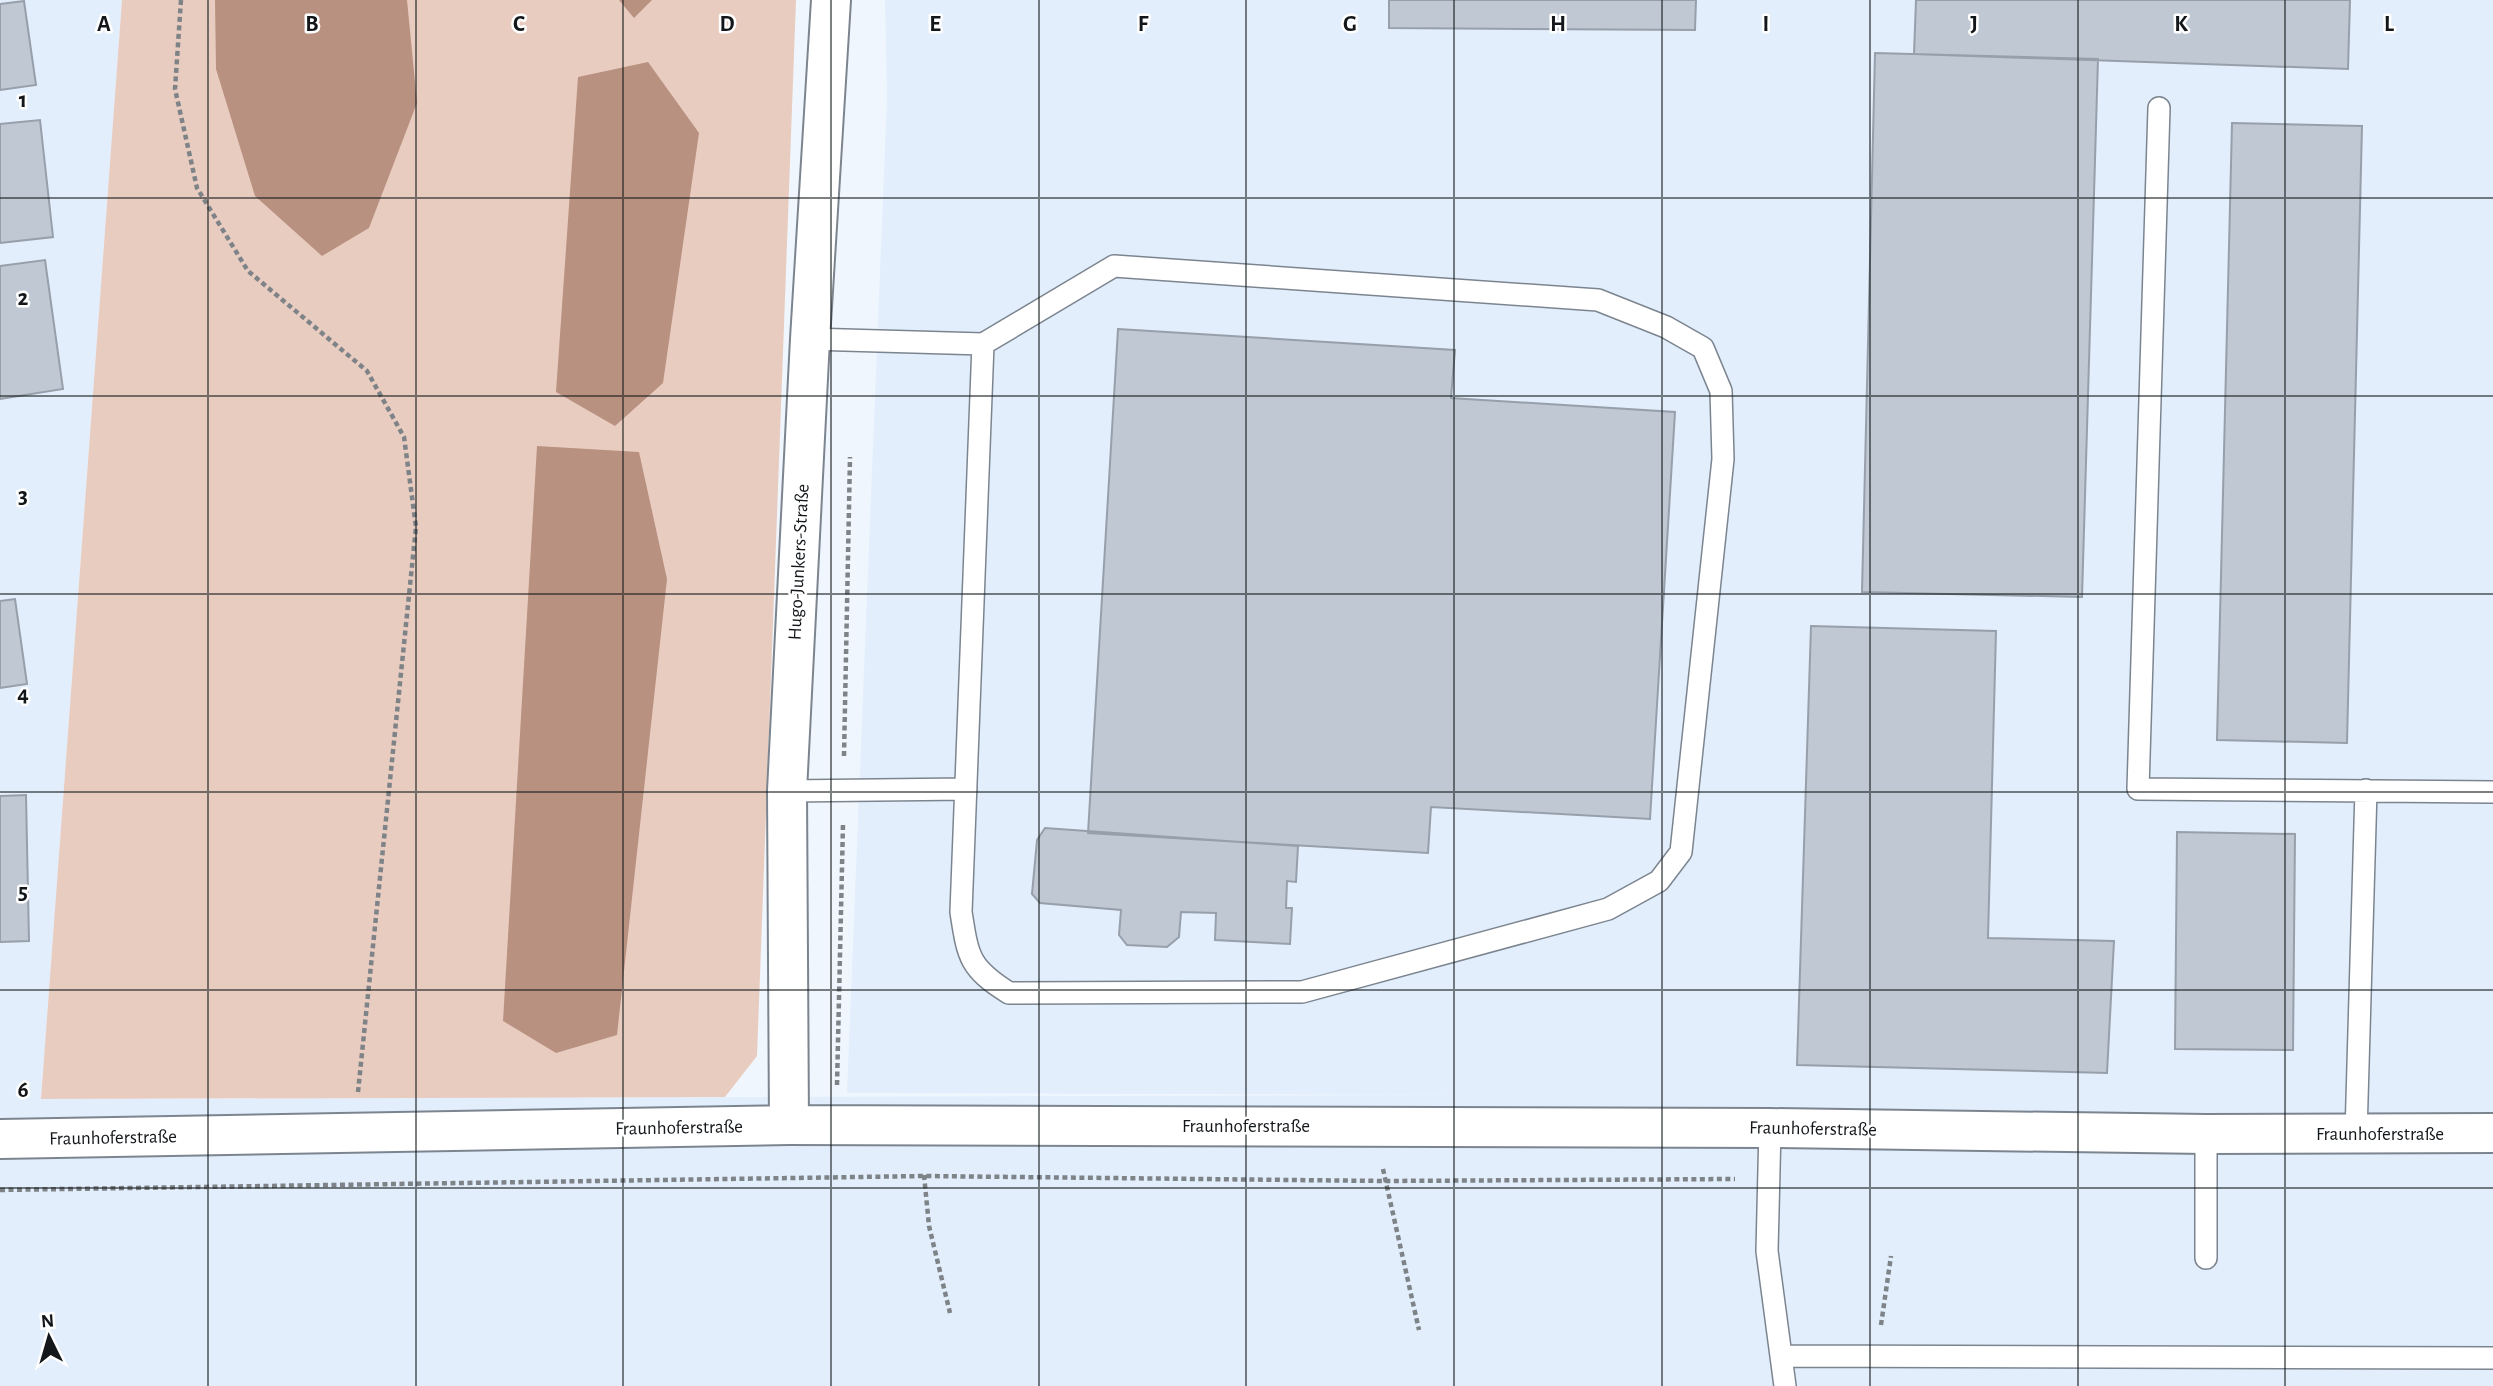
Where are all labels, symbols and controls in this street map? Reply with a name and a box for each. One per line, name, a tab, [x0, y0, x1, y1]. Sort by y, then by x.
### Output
text: A	[97, 13, 111, 36]
text: B	[305, 13, 319, 36]
text: C	[513, 13, 525, 36]
text: D	[719, 13, 735, 36]
text: E	[929, 13, 941, 36]
text: F	[1138, 13, 1149, 36]
text: G	[1343, 13, 1357, 36]
text: H	[1550, 13, 1566, 36]
text: I	[1763, 13, 1769, 36]
text: J	[1970, 13, 1978, 36]
text: K	[2174, 13, 2188, 36]
text: L	[2384, 13, 2394, 36]
text: 1	[19, 89, 27, 112]
text: 2	[18, 287, 29, 310]
street label: Hugo-Junkers-Straße	[785, 483, 813, 641]
text: 3	[18, 485, 28, 508]
text: 4	[17, 683, 29, 706]
text: 5	[18, 881, 28, 904]
text: 6	[17, 1079, 29, 1102]
street label: Fraunhoferstraße	[615, 1117, 743, 1139]
street label: Fraunhoferstraße	[1182, 1117, 1310, 1136]
street label: Fraunhoferstraße	[1749, 1118, 1877, 1140]
street label: Fraunhoferstraße	[2316, 1125, 2444, 1144]
street label: Fraunhoferstraße	[49, 1127, 177, 1149]
north arrow	[14, 1302, 84, 1372]
text: N	[40, 1312, 55, 1332]

